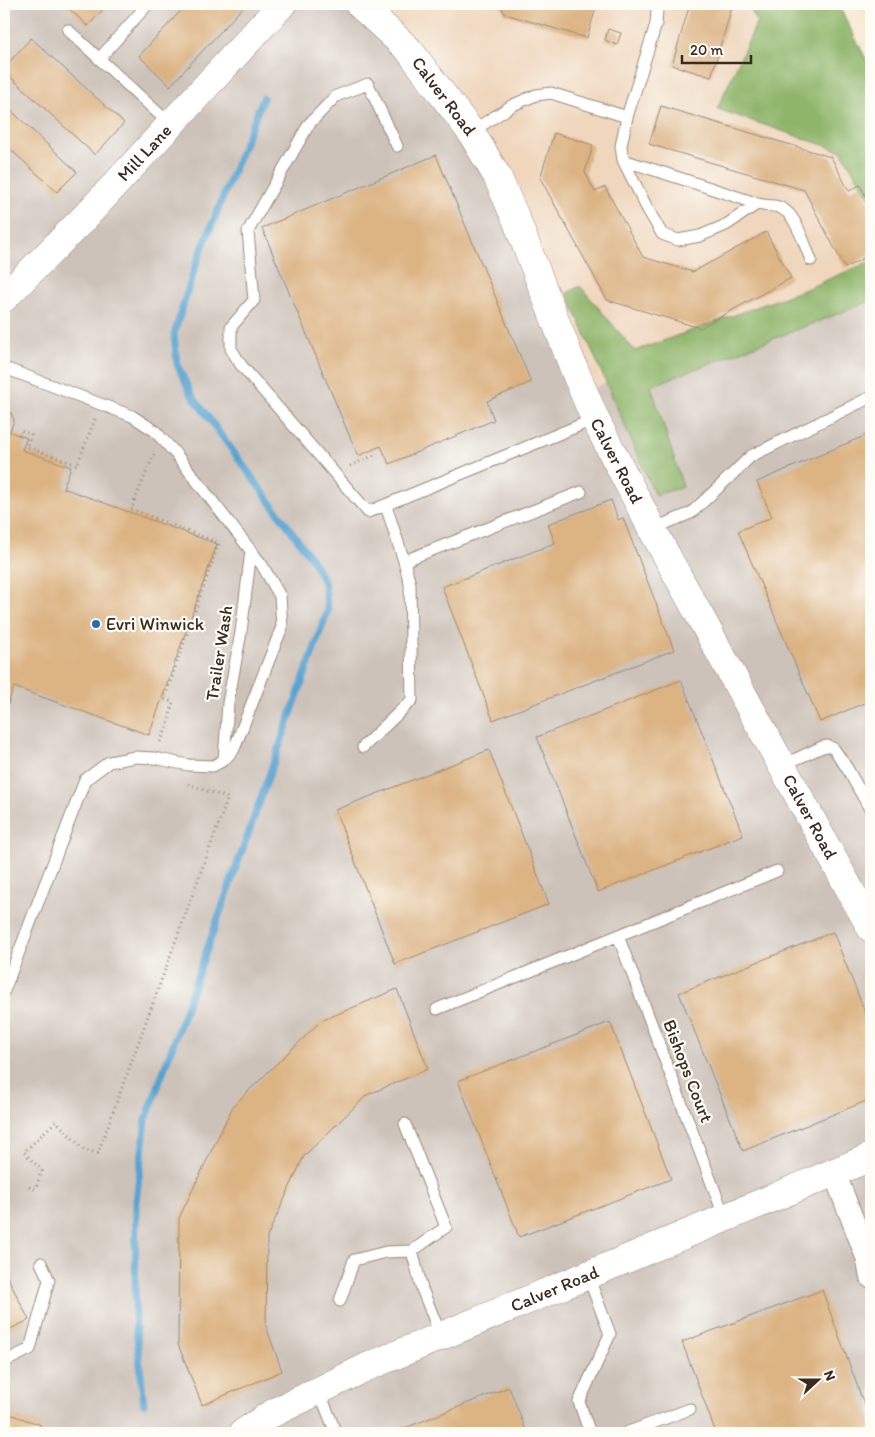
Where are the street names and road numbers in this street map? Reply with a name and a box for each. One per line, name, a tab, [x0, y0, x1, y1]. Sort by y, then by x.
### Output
street label: Calver Road	[407, 52, 481, 140]
street label: Mill Lane	[113, 120, 176, 186]
street label: Calver Road	[585, 414, 648, 507]
street label: Trailer Wash	[201, 604, 237, 702]
street label: Calver Road	[778, 770, 842, 863]
street label: Bishops Court	[658, 1016, 718, 1126]
street label: Calver Road	[507, 1261, 602, 1317]

